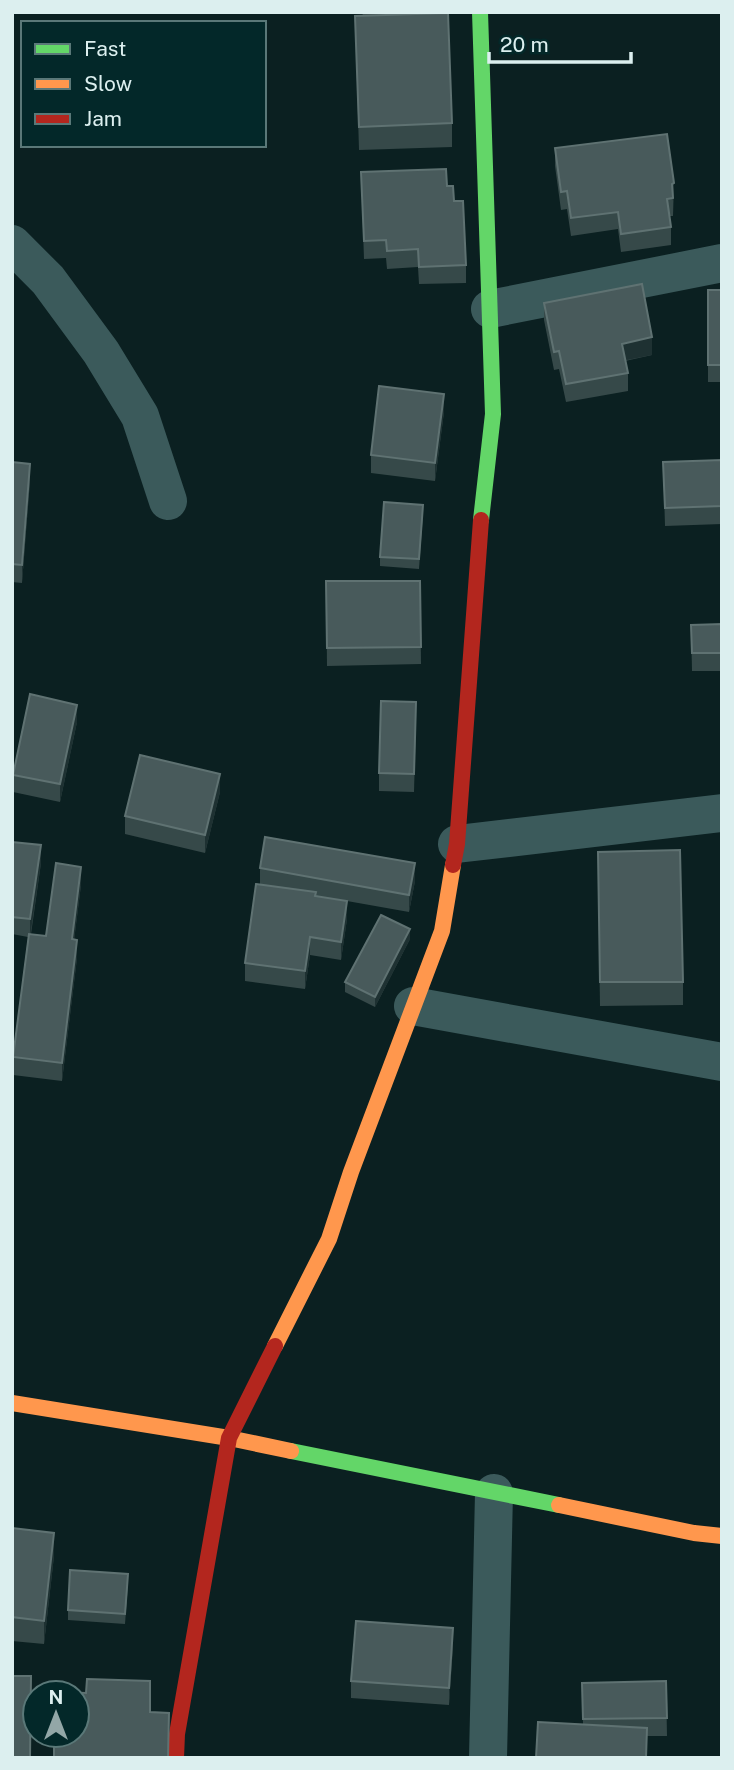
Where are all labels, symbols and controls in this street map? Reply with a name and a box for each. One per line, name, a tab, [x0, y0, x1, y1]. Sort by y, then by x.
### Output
legend	[21, 21, 266, 147]
scale bar	[489, 21, 631, 65]
text: 20 m	[500, 32, 549, 57]
text: Fast	[84, 36, 126, 61]
text: Slow	[84, 71, 132, 96]
text: Jam	[84, 106, 122, 131]
north arrow	[21, 1679, 91, 1749]
text: N	[49, 1686, 63, 1708]

